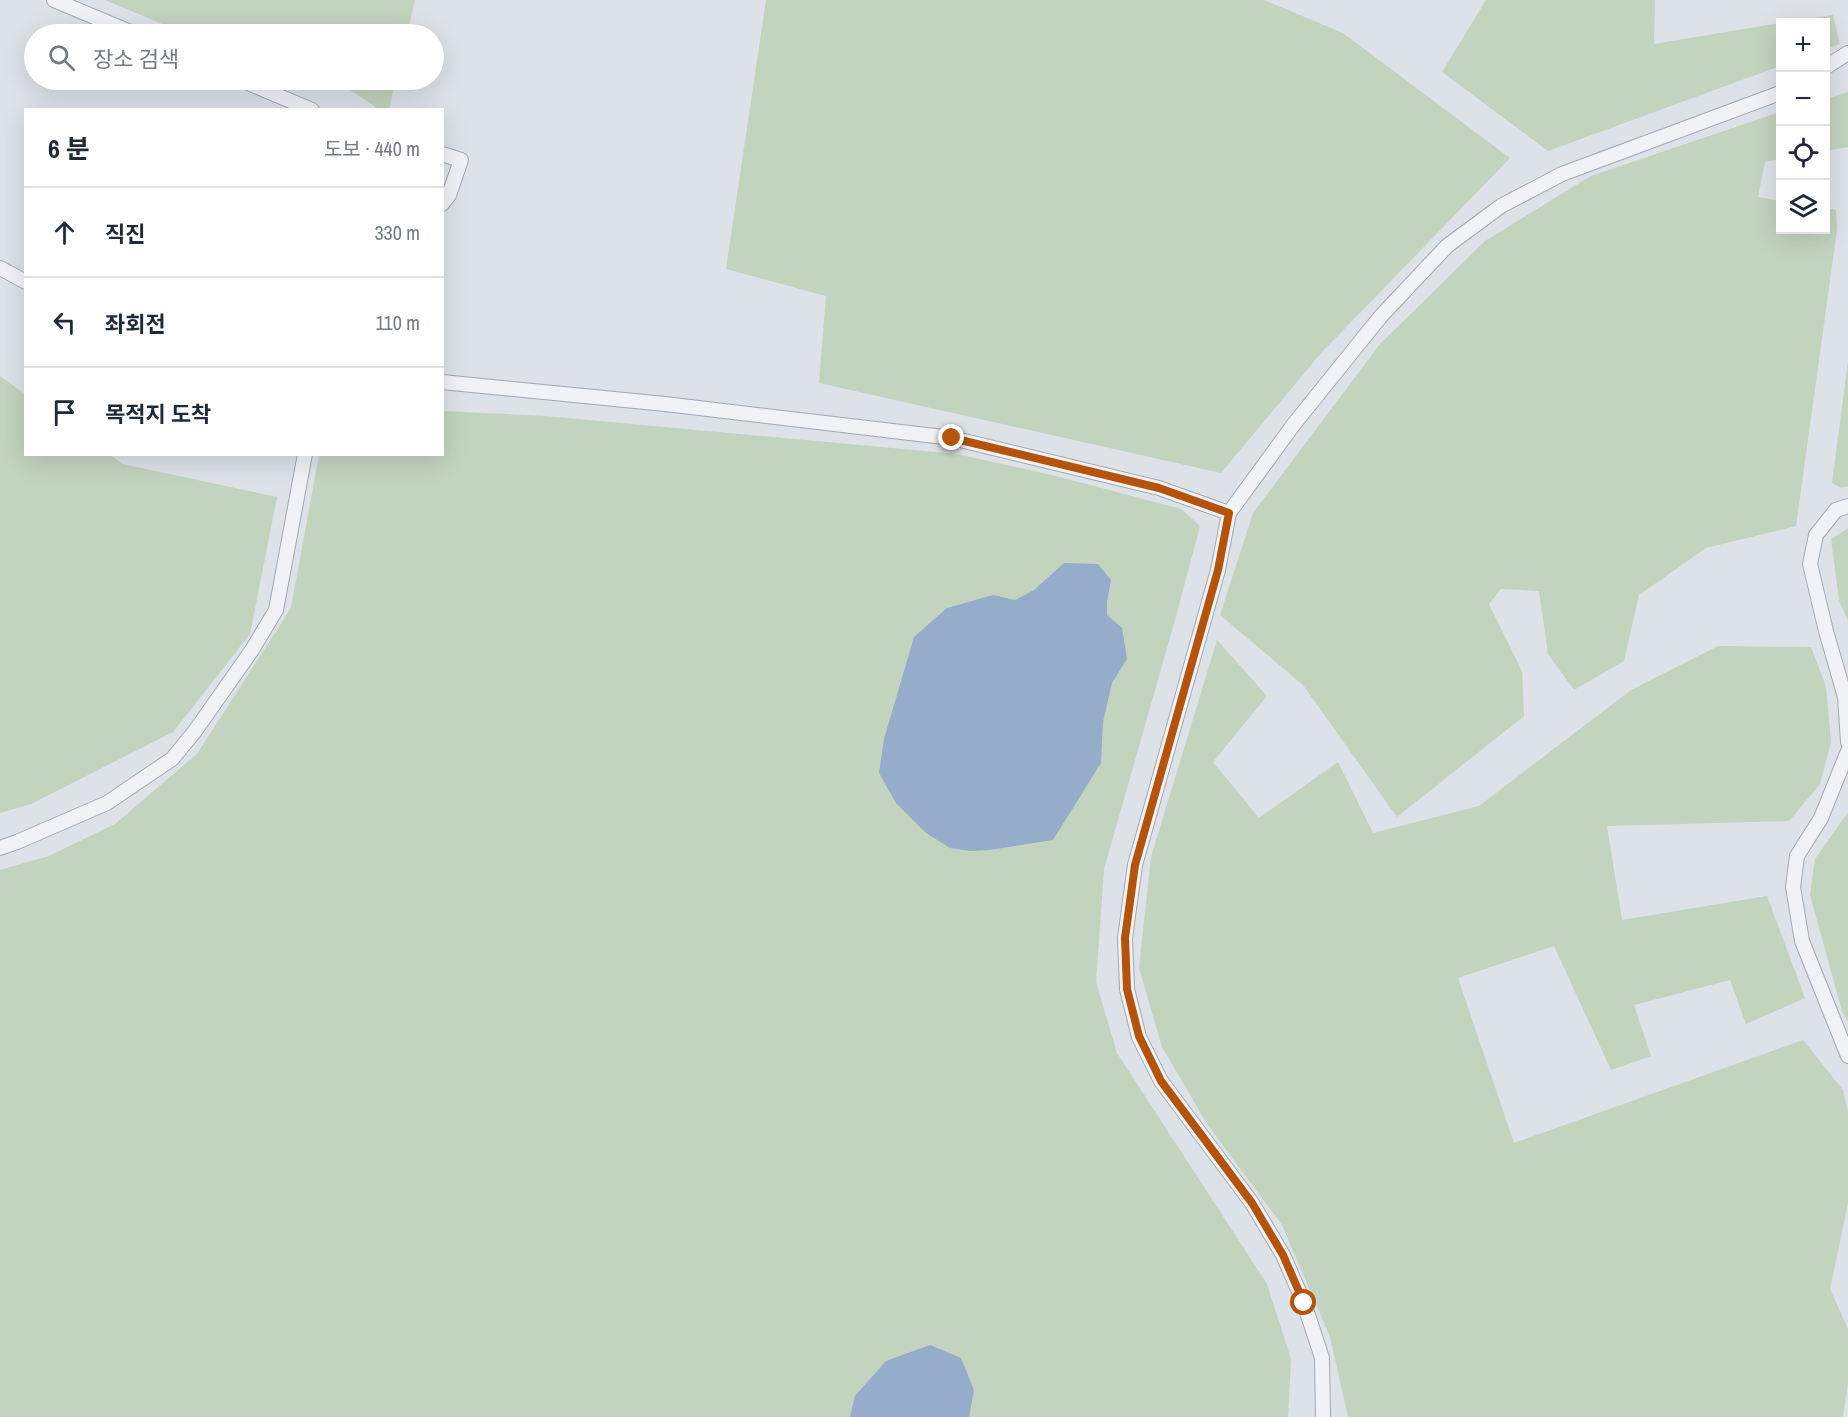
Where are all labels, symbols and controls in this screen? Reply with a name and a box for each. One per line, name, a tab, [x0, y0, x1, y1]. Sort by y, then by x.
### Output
map controls	[1776, 18, 1830, 234]
button: +	[1776, 18, 1830, 72]
search box	[24, 24, 444, 90]
icon: search	[45, 41, 78, 74]
text: 장소 검색	[93, 44, 179, 74]
button: −	[1776, 72, 1830, 126]
button: locate	[1776, 126, 1830, 180]
text: 6 분	[48, 131, 90, 166]
text: 도보 · 440 m	[324, 135, 420, 162]
button: layers	[1776, 180, 1830, 234]
icon: ahead	[48, 216, 81, 249]
text: 직진	[105, 219, 145, 249]
text: 330 m	[374, 219, 420, 246]
icon: left	[48, 306, 81, 339]
text: 좌회전	[105, 309, 166, 339]
text: 110 m	[376, 309, 420, 336]
icon: arrive	[48, 396, 81, 429]
text: 목적지 도착	[105, 399, 211, 429]
route end	[938, 424, 964, 450]
route start	[1290, 1289, 1316, 1315]

